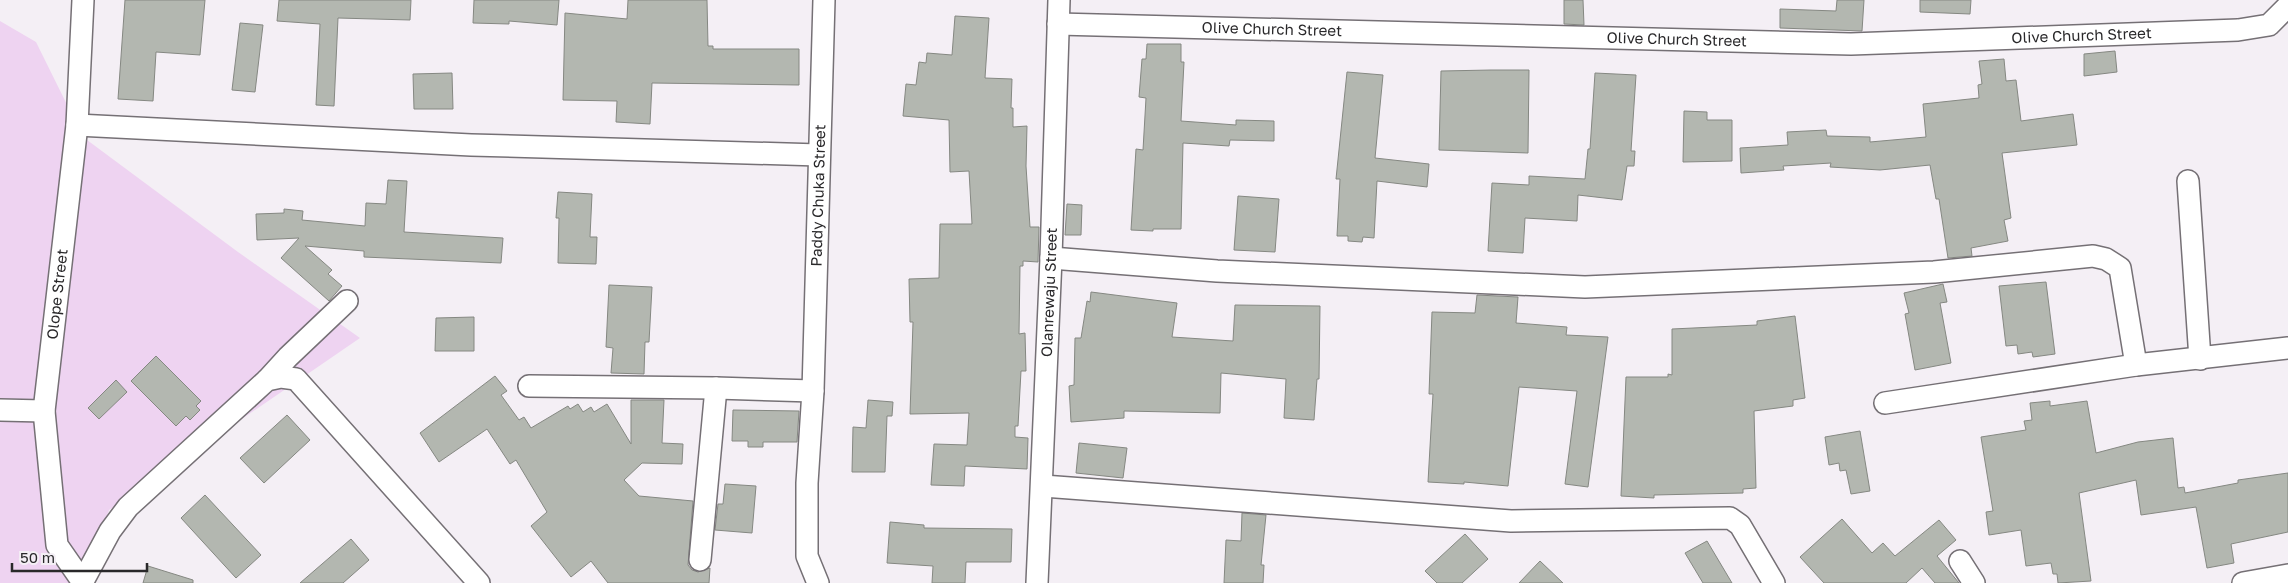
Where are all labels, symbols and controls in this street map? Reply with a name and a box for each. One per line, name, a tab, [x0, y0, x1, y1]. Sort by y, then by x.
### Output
street label: Olive Church Street	[1202, 18, 1342, 39]
street label: Olive Church Street	[2011, 23, 2152, 46]
street label: Olive Church Street	[1606, 28, 1747, 49]
street label: Paddy Chuka Street	[807, 124, 829, 267]
street label: Olanrewaju Street	[1037, 227, 1060, 357]
street label: Olope Street	[42, 248, 71, 340]
scale bar	[12, 540, 148, 572]
text: 50 m	[20, 548, 55, 566]

